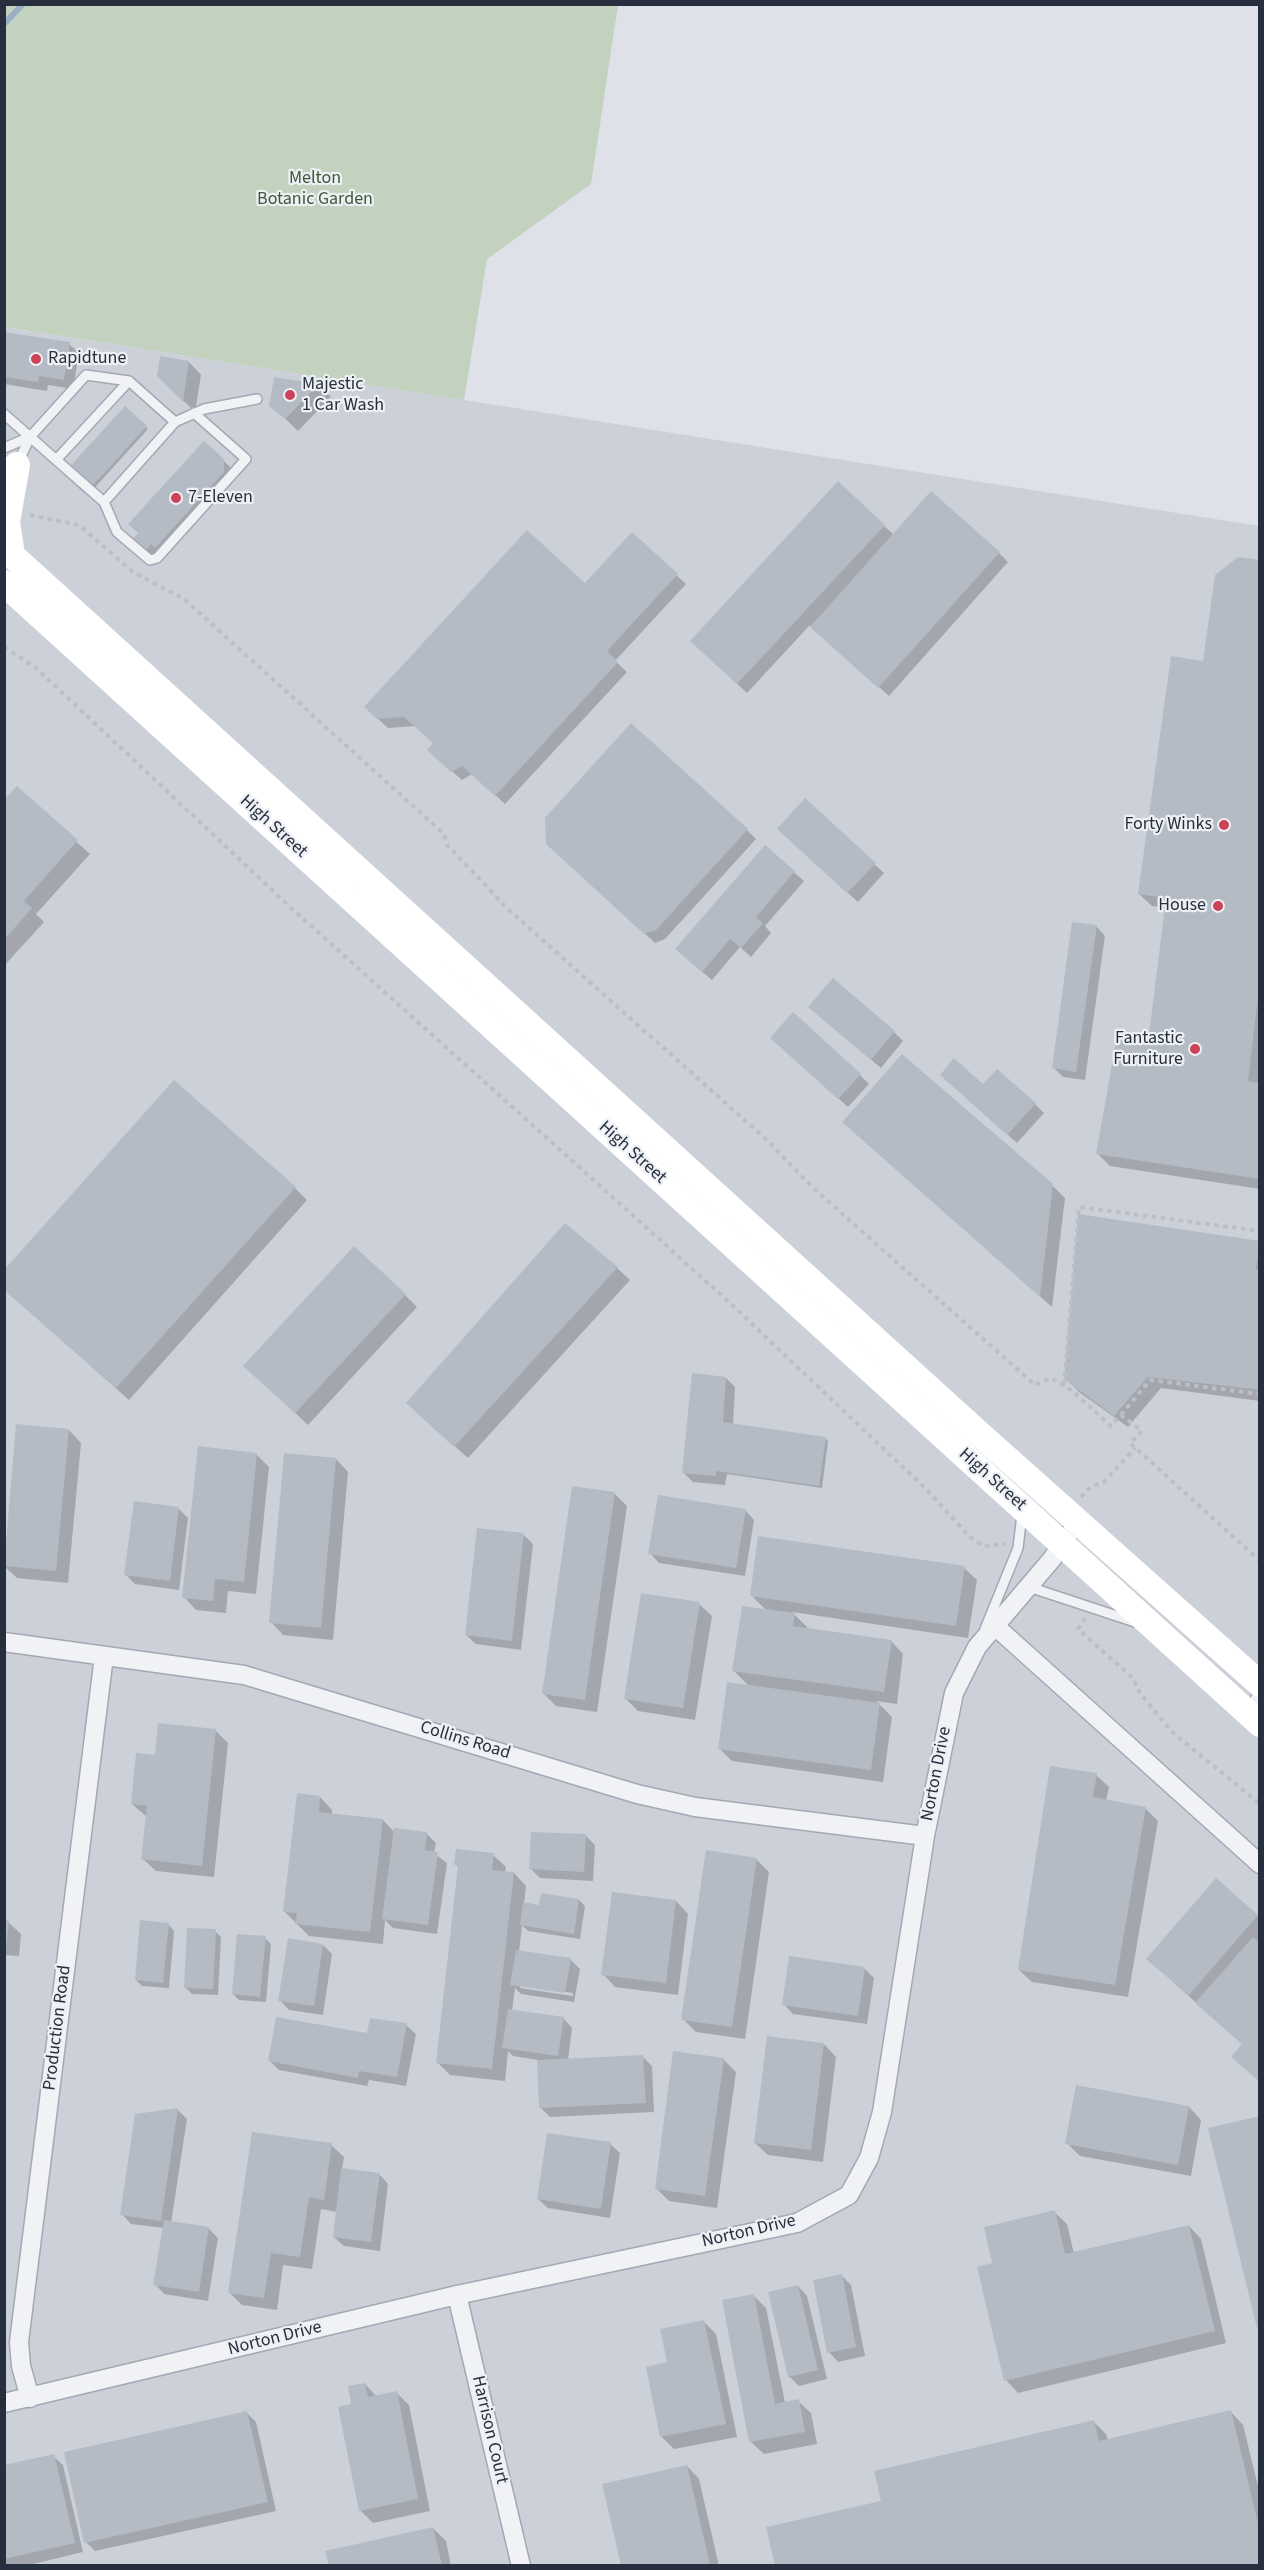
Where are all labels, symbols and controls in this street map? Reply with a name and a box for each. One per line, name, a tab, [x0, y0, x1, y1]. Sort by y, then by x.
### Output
park label: Melton Botanic Garden	[257, 168, 373, 210]
place label: Rapidtune	[48, 348, 126, 370]
marker: Rapidtune	[29, 352, 43, 366]
place label: Majestic 1 Car Wash	[302, 374, 384, 416]
marker: Majestic 1 Car Wash	[283, 388, 297, 402]
place label: 7-Eleven	[188, 487, 253, 509]
marker: 7-Eleven	[169, 491, 183, 505]
street label: High Street	[235, 791, 311, 863]
place label: Forty Winks	[1124, 814, 1212, 836]
marker: Forty Winks	[1217, 818, 1231, 832]
place label: House	[1158, 895, 1206, 917]
marker: House	[1211, 899, 1225, 913]
place label: Fantastic Furniture	[1113, 1028, 1183, 1070]
marker: Fantastic Furniture	[1188, 1042, 1202, 1056]
street label: High Street	[594, 1117, 670, 1189]
street label: High Street	[954, 1444, 1030, 1516]
street label: Collins Road	[417, 1717, 513, 1765]
street label: Norton Drive	[917, 1725, 957, 1823]
street label: Production Road	[40, 1964, 76, 2092]
street label: Norton Drive	[700, 2211, 798, 2253]
street label: Norton Drive	[226, 2317, 324, 2361]
street label: Harrison Court	[466, 2374, 512, 2486]

